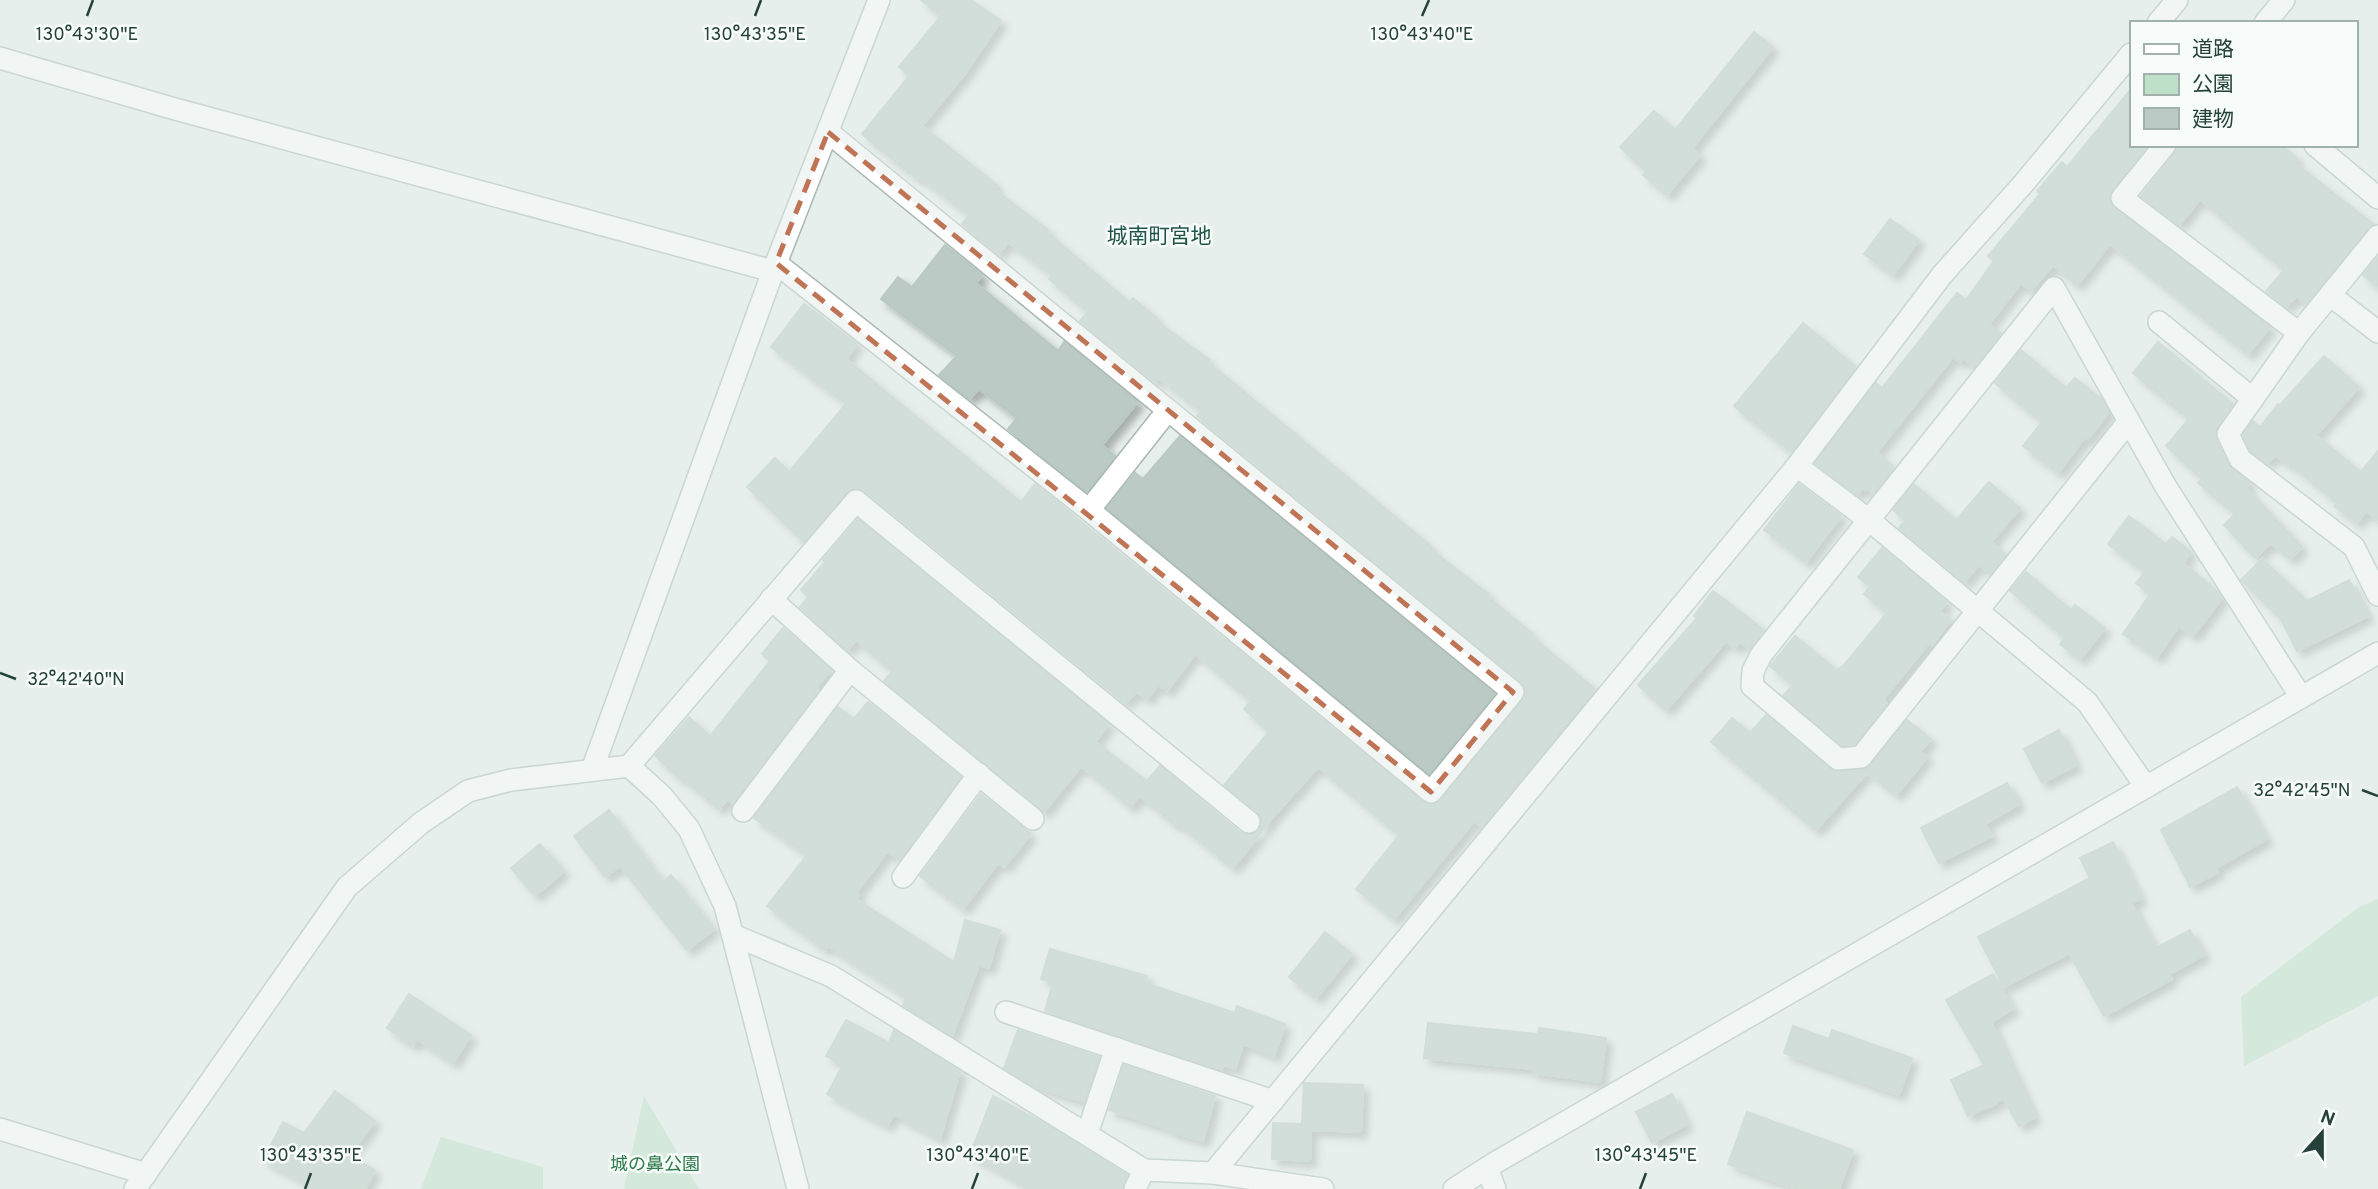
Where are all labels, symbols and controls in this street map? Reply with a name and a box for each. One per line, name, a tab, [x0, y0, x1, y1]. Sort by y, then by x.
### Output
legend	[2130, 21, 2357, 147]
text: 130°43'30"E	[36, 24, 138, 47]
text: 130°43'35"E	[704, 24, 806, 47]
text: 130°43'40"E	[1371, 24, 1473, 47]
text: 道路	[2192, 37, 2234, 64]
text: 公園	[2192, 72, 2234, 99]
text: 建物	[2192, 107, 2234, 134]
district label: 城南町宮地	[1107, 224, 1212, 251]
text: 32°42'40"N	[27, 669, 125, 692]
text: 32°42'45"N	[2253, 780, 2351, 803]
north arrow	[2287, 1098, 2357, 1168]
text: N	[2317, 1105, 2338, 1133]
text: 130°43'35"E	[260, 1145, 362, 1168]
text: 130°43'40"E	[927, 1145, 1029, 1168]
text: 130°43'45"E	[1595, 1145, 1697, 1168]
park label: 城の鼻公園	[610, 1154, 700, 1177]

